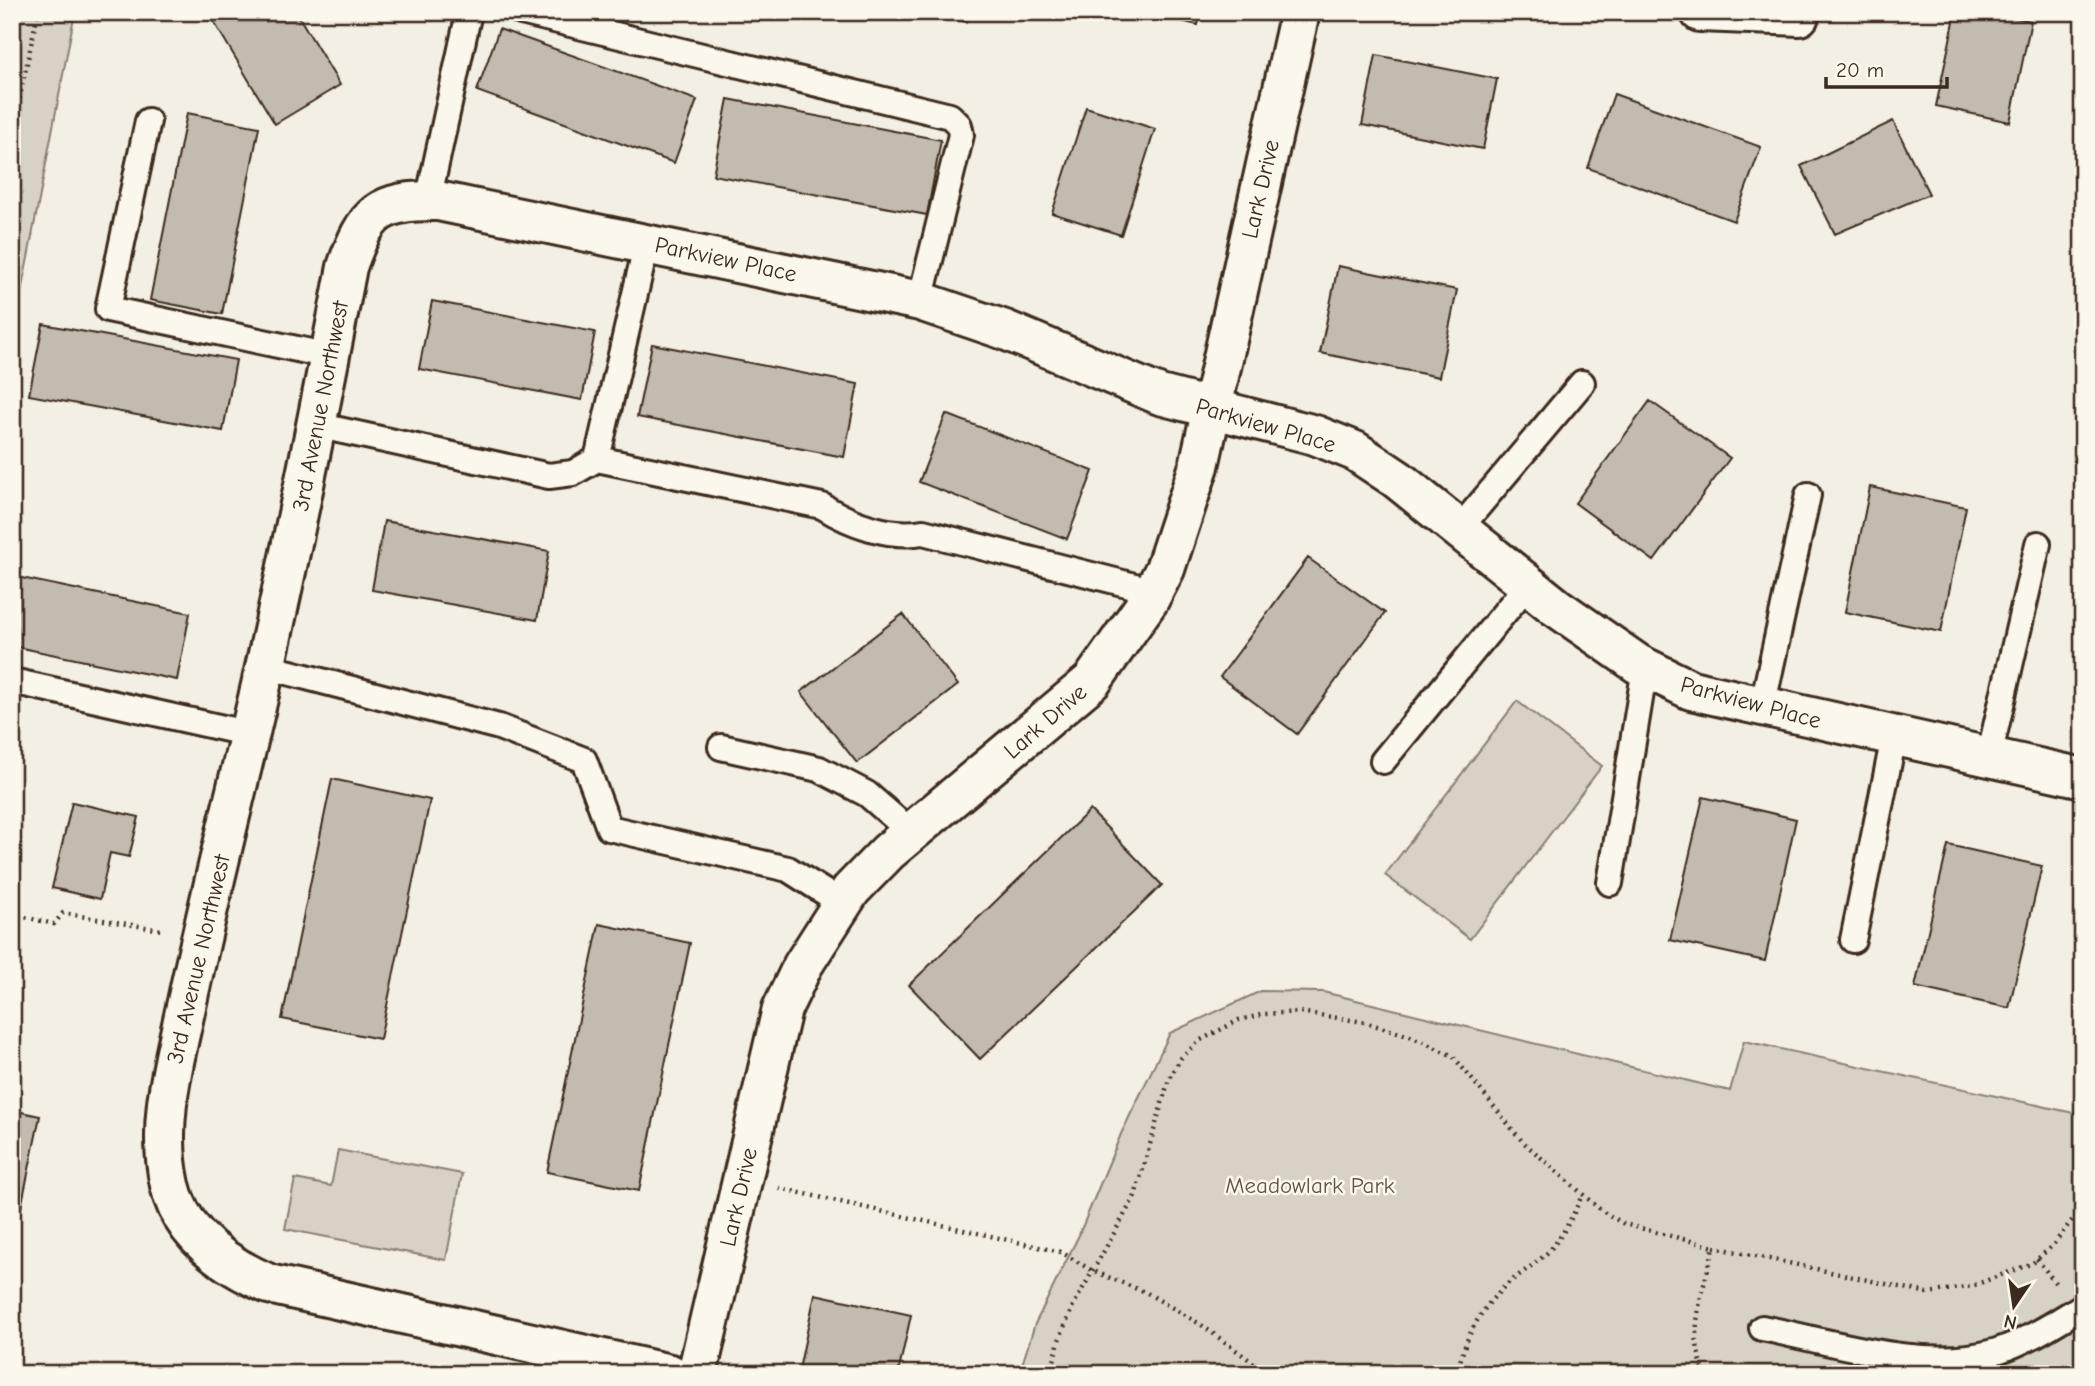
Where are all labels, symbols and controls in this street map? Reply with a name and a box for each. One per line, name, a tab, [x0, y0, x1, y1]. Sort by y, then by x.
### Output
scale bar	[1826, 46, 1946, 90]
text: 20 m	[1836, 58, 1884, 82]
street label: Lark Drive	[1236, 137, 1285, 241]
street label: Parkview Place	[653, 231, 799, 288]
street label: 3rd Avenue Northwest	[287, 297, 354, 514]
street label: Parkview Place	[1193, 393, 1339, 458]
street label: Parkview Place	[1678, 671, 1824, 734]
street label: Lark Drive	[999, 678, 1092, 765]
street label: 3rd Avenue Northwest	[161, 850, 236, 1066]
street label: Lark Drive	[714, 1145, 763, 1249]
park label: Meadowlark Park	[1225, 1172, 1395, 1199]
north arrow	[1980, 1270, 2050, 1340]
text: N	[2002, 1309, 2019, 1334]

